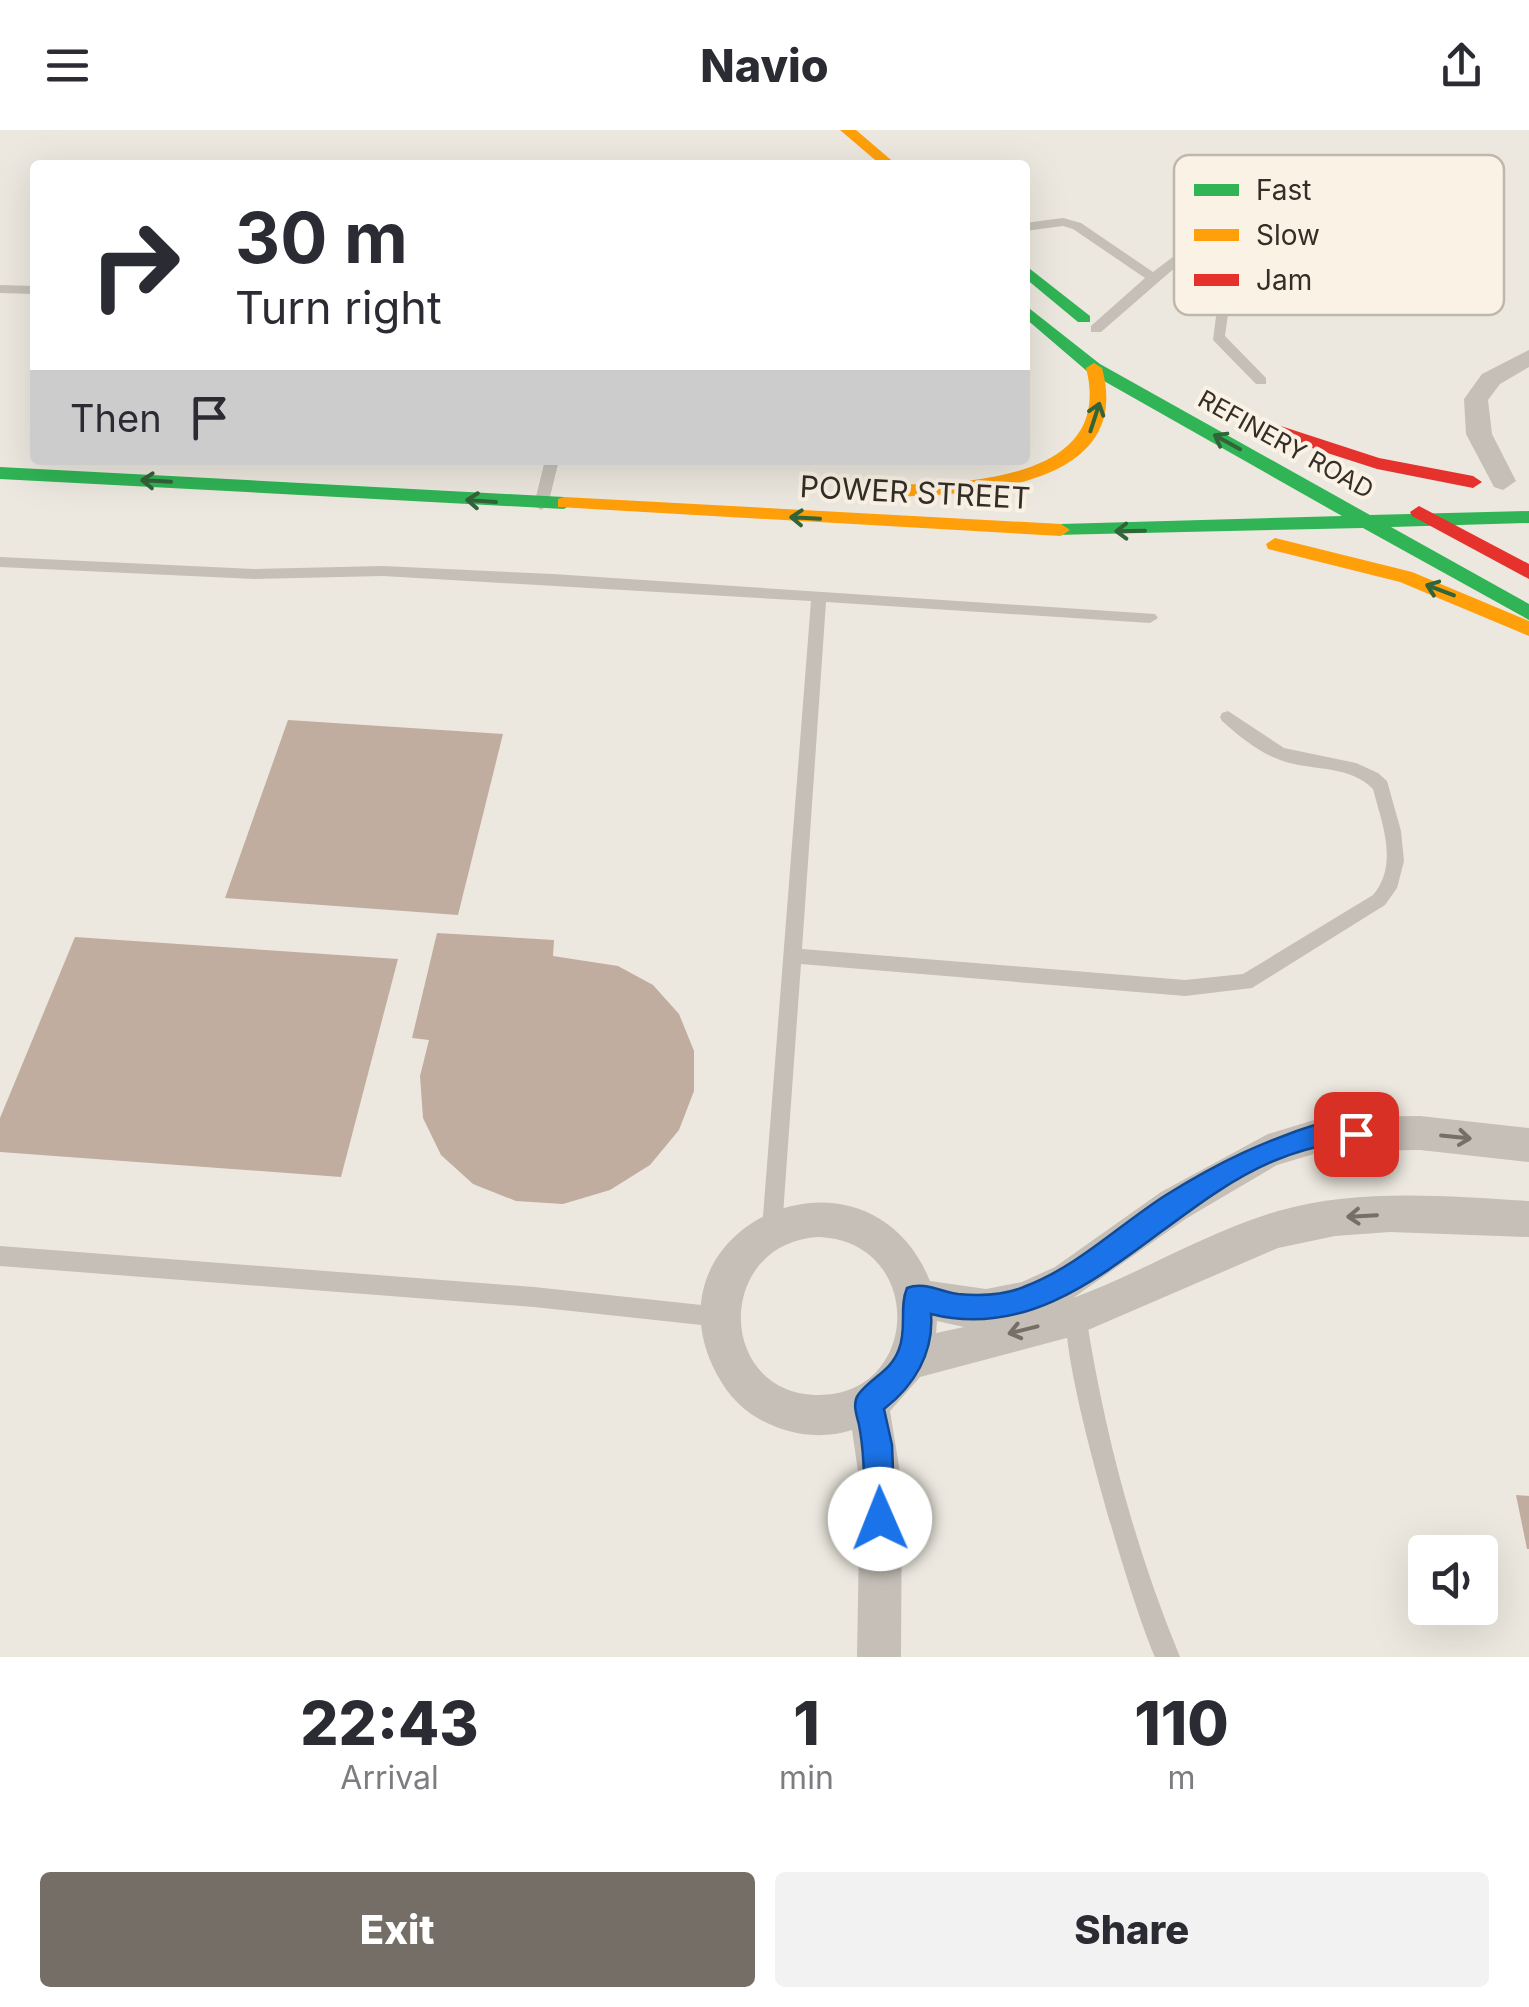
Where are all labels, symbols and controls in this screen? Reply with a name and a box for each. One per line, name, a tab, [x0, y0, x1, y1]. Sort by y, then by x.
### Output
icon: menu	[40, 38, 95, 93]
text: Navio	[700, 38, 829, 93]
icon: share	[1434, 38, 1489, 93]
legend	[1174, 155, 1504, 315]
text: Fast	[1256, 173, 1312, 207]
text: 30 m	[235, 195, 408, 280]
icon: right	[70, 200, 200, 330]
text: Slow	[1256, 218, 1320, 252]
text: Jam	[1256, 263, 1312, 297]
text: Turn right	[235, 280, 442, 335]
street label: REFINERY ROAD	[1193, 383, 1379, 505]
icon: arrive	[182, 390, 237, 445]
text: Then	[70, 395, 162, 441]
one-way arrow	[1087, 402, 1105, 434]
one-way arrow	[1212, 432, 1242, 452]
street label: POWER STREET	[799, 468, 1031, 516]
one-way arrow	[141, 471, 173, 490]
one-way arrow	[465, 491, 497, 510]
one-way arrow	[790, 508, 822, 527]
one-way arrow	[1114, 521, 1146, 540]
one-way arrow	[1425, 580, 1456, 598]
pin	[1314, 1092, 1399, 1177]
icon: arrive	[1329, 1107, 1384, 1162]
one-way arrow	[1439, 1128, 1472, 1147]
one-way arrow	[1346, 1207, 1378, 1226]
one-way arrow	[1008, 1322, 1039, 1341]
position arrow	[828, 1467, 932, 1571]
map controls	[1408, 1535, 1498, 1625]
button: sound	[1408, 1535, 1498, 1625]
text: 22:43	[300, 1687, 479, 1759]
text: 1	[793, 1687, 820, 1759]
text: 110	[1134, 1687, 1229, 1759]
text: Arrival	[340, 1758, 439, 1797]
text: min	[779, 1758, 834, 1797]
text: m	[1167, 1758, 1195, 1797]
button: Exit	[40, 1872, 755, 1987]
button: Share	[775, 1872, 1489, 1987]

